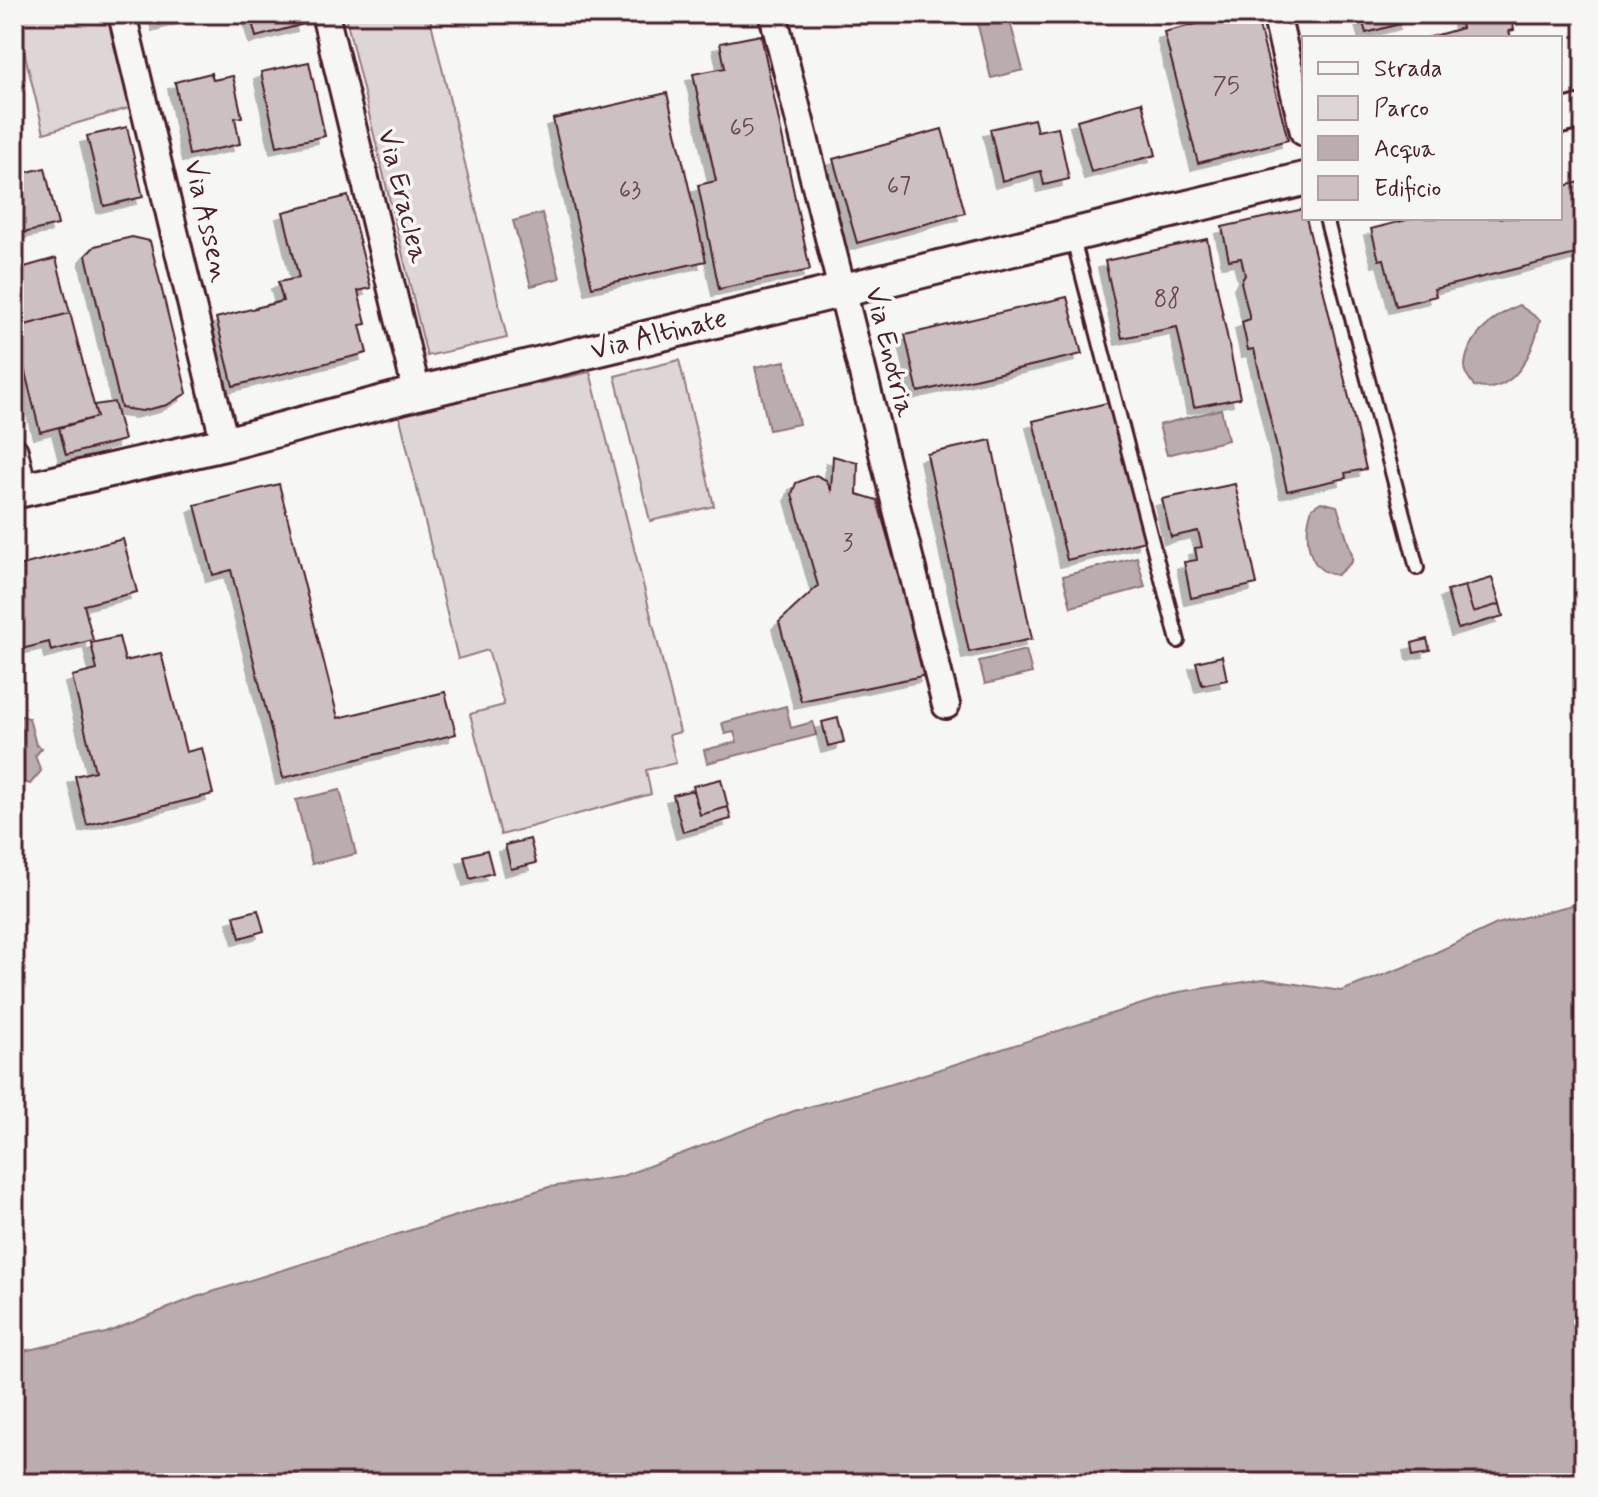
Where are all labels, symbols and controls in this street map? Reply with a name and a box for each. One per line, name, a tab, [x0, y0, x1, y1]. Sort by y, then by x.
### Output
legend	[1302, 36, 1562, 220]
text: Strada	[1374, 54, 1443, 85]
house number: 75	[1212, 71, 1240, 102]
text: Parco	[1374, 94, 1429, 125]
house number: 65	[729, 113, 755, 144]
street label: Via Eraclea	[368, 125, 437, 267]
text: Acqua	[1374, 134, 1436, 165]
street label: Via Assen	[174, 156, 238, 286]
house number: 67	[887, 171, 911, 202]
text: Edificio	[1374, 174, 1441, 205]
house number: 63	[619, 175, 641, 206]
street label: Via Enotria	[855, 283, 923, 421]
house number: 88	[1154, 284, 1180, 315]
street label: Via Altinate	[587, 300, 731, 370]
house number: 3	[843, 528, 854, 559]

